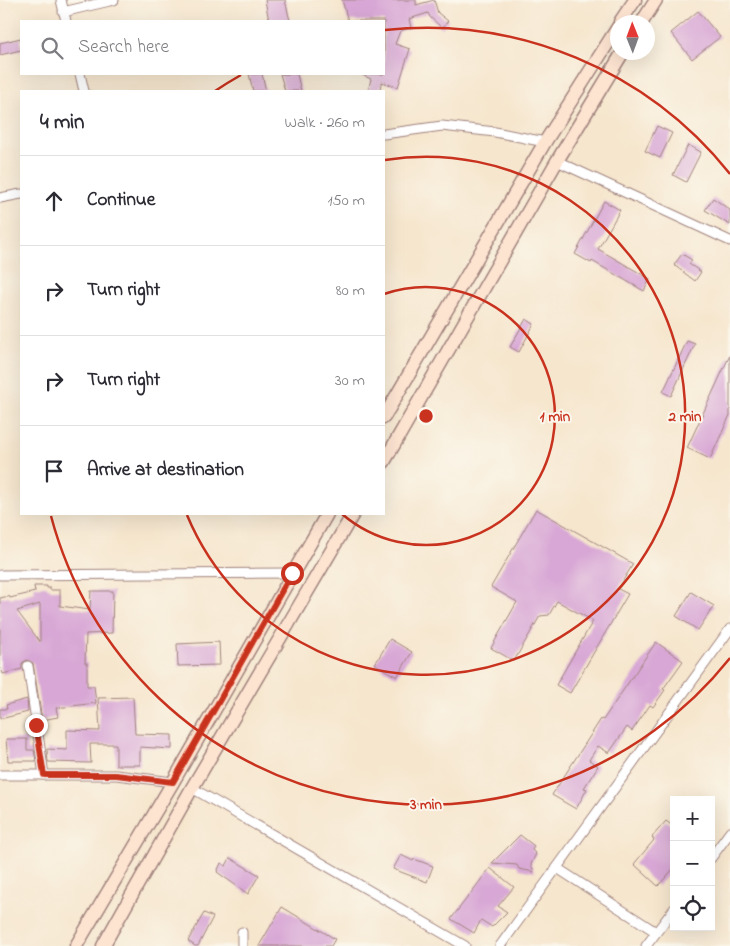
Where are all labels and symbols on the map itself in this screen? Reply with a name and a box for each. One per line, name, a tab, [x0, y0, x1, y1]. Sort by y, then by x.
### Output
north arrow	[610, 15, 655, 60]
text: 1 min	[540, 406, 571, 428]
text: 2 min	[668, 406, 702, 428]
centre of rings	[417, 407, 435, 425]
route start	[281, 562, 304, 585]
route end	[25, 714, 48, 737]
text: 3 min	[409, 794, 442, 816]

